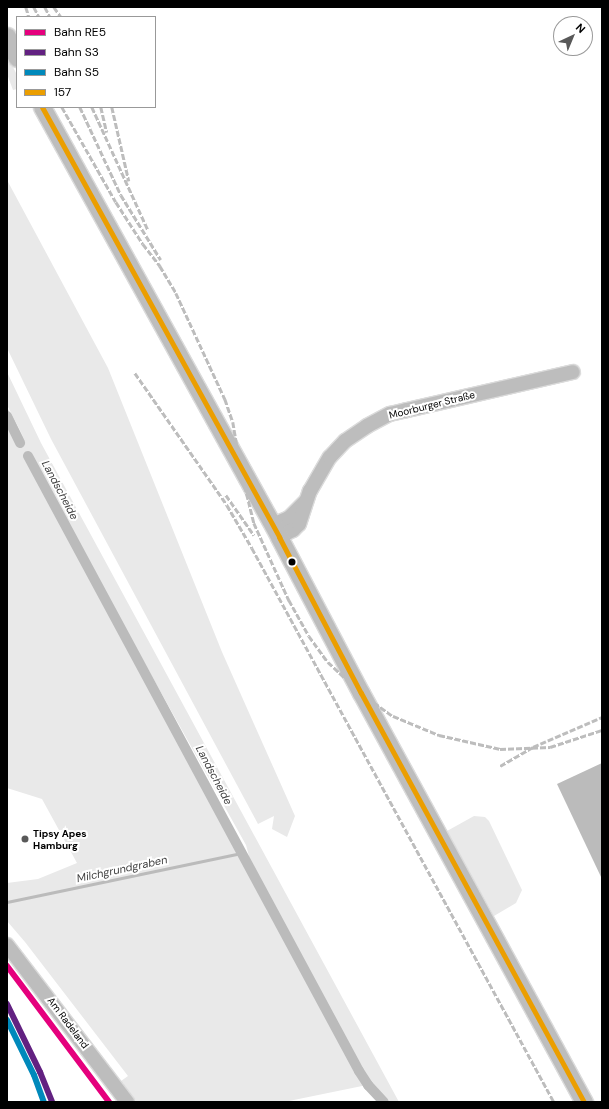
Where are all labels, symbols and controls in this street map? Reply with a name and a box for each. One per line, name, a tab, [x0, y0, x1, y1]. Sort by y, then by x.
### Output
legend	[16, 16, 156, 108]
north arrow	[553, 16, 593, 56]
text: N	[573, 20, 588, 36]
text: Bahn RE5	[54, 24, 106, 40]
text: Bahn S3	[54, 44, 99, 60]
text: Bahn S5	[54, 64, 99, 80]
text: 157	[54, 84, 71, 100]
street label: Moorburger Straße	[388, 389, 476, 421]
water label: Landscheide	[39, 458, 81, 522]
unlabelled marker	[287, 557, 297, 567]
water label: Landscheide	[193, 743, 235, 807]
place label: Tipsy Apes Hamburg	[33, 827, 87, 850]
marker: Tipsy Apes Hamburg	[20, 834, 30, 844]
water label: Milchgrundgraben	[75, 853, 169, 885]
street label: Am Radeland	[45, 995, 91, 1051]

